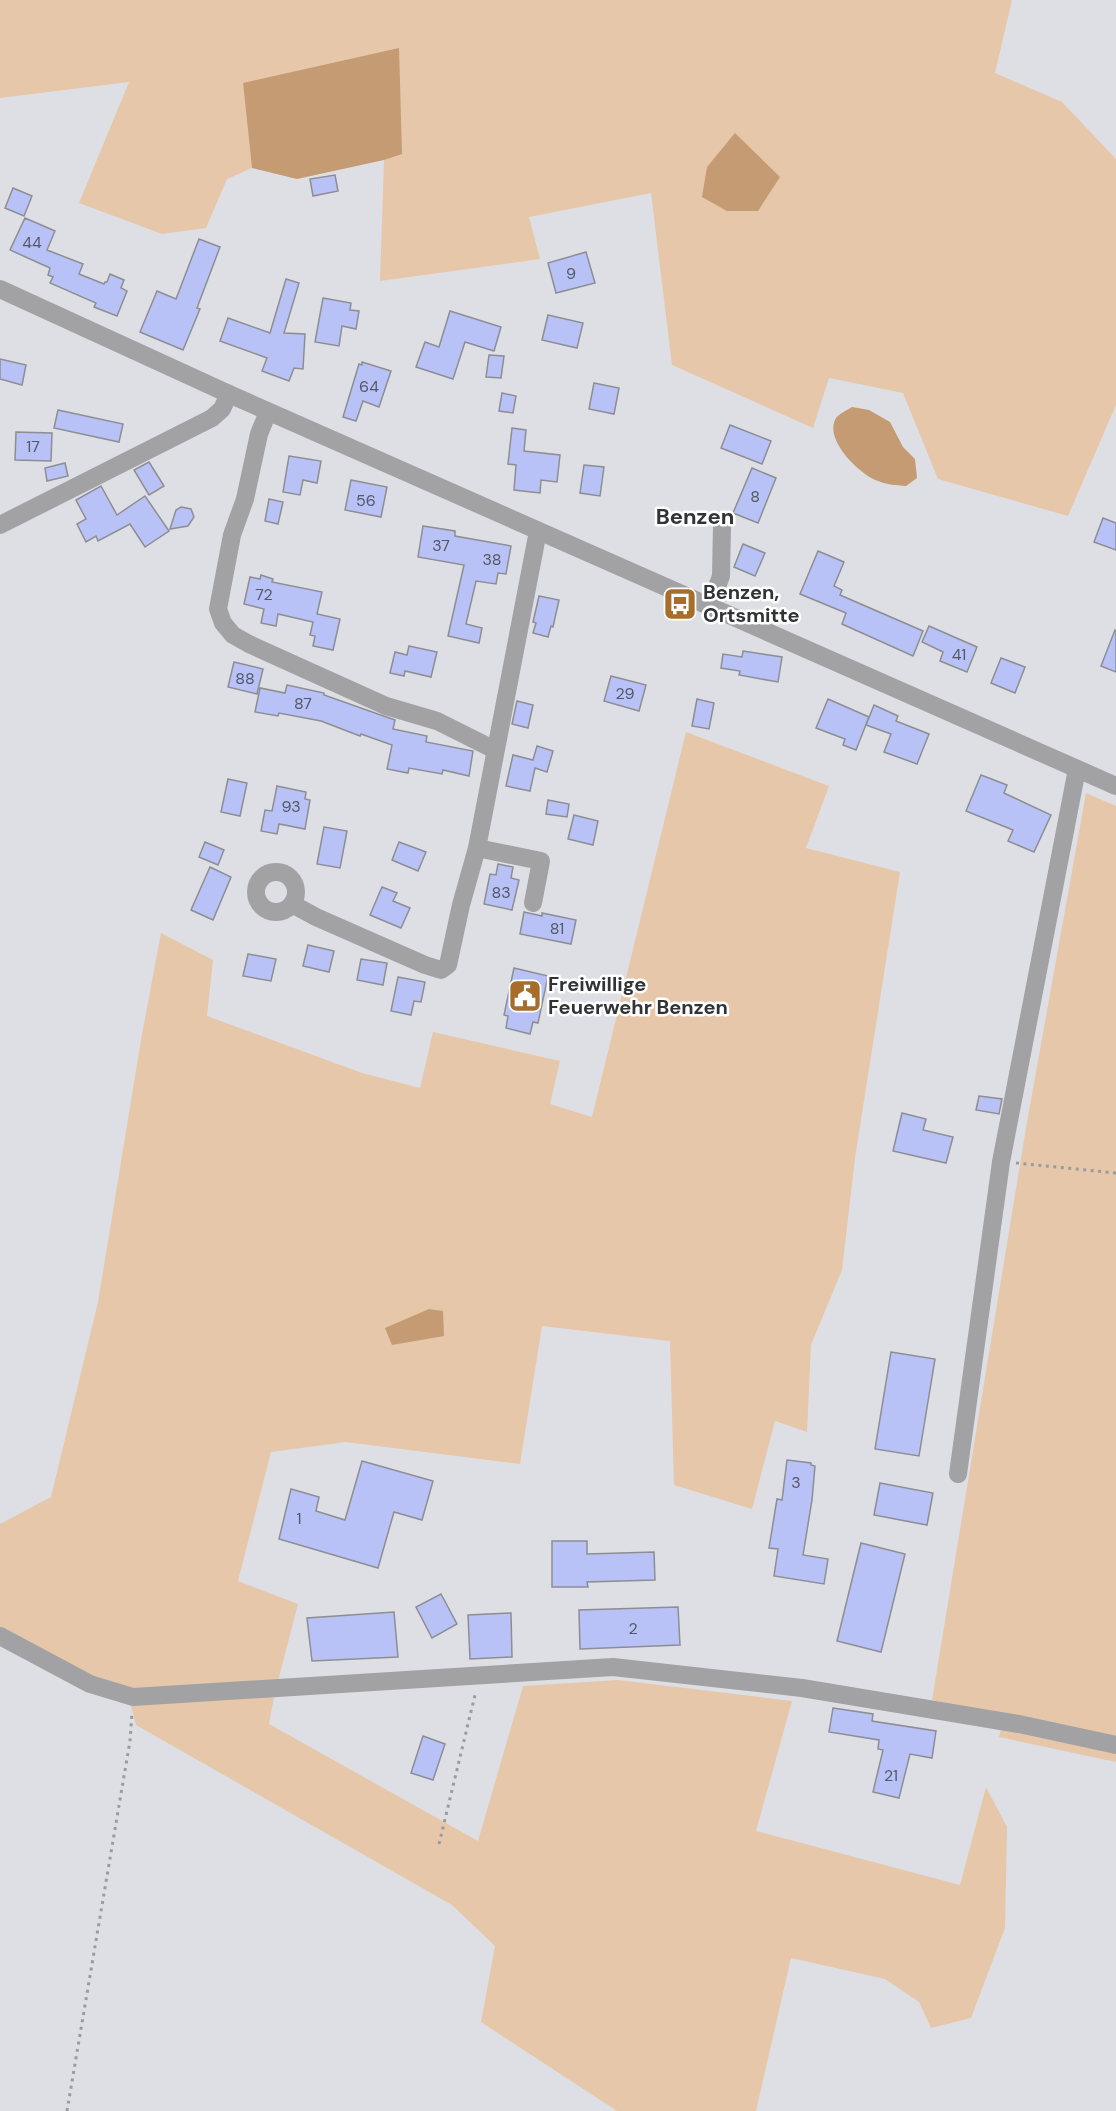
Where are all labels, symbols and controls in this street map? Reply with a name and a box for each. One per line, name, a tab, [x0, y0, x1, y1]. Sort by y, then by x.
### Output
house number: 44	[22, 232, 42, 253]
house number: 9	[566, 263, 576, 284]
house number: 64	[359, 376, 379, 397]
house number: 17	[26, 436, 40, 457]
house number: 8	[750, 486, 760, 507]
house number: 56	[356, 490, 376, 511]
district label: Benzen	[656, 502, 734, 531]
house number: 37	[432, 535, 450, 556]
house number: 38	[482, 549, 502, 570]
place label: Benzen, Ortsmitte	[703, 579, 800, 628]
house number: 72	[255, 584, 273, 605]
bus stop icon: Benzen, Ortsmitte	[662, 586, 698, 622]
house number: 41	[952, 644, 966, 665]
house number: 88	[235, 668, 255, 689]
house number: 29	[615, 683, 635, 704]
house number: 87	[294, 693, 312, 714]
house number: 93	[281, 796, 301, 817]
house number: 83	[491, 882, 511, 903]
house number: 81	[550, 918, 564, 939]
place label: Freiwillige Feuerwehr Benzen	[548, 971, 728, 1020]
public building icon: Freiwillige Feuerwehr Benzen	[507, 978, 543, 1014]
house number: 3	[791, 1472, 801, 1493]
house number: 1	[297, 1508, 302, 1529]
house number: 2	[628, 1618, 638, 1639]
house number: 21	[884, 1765, 898, 1786]

